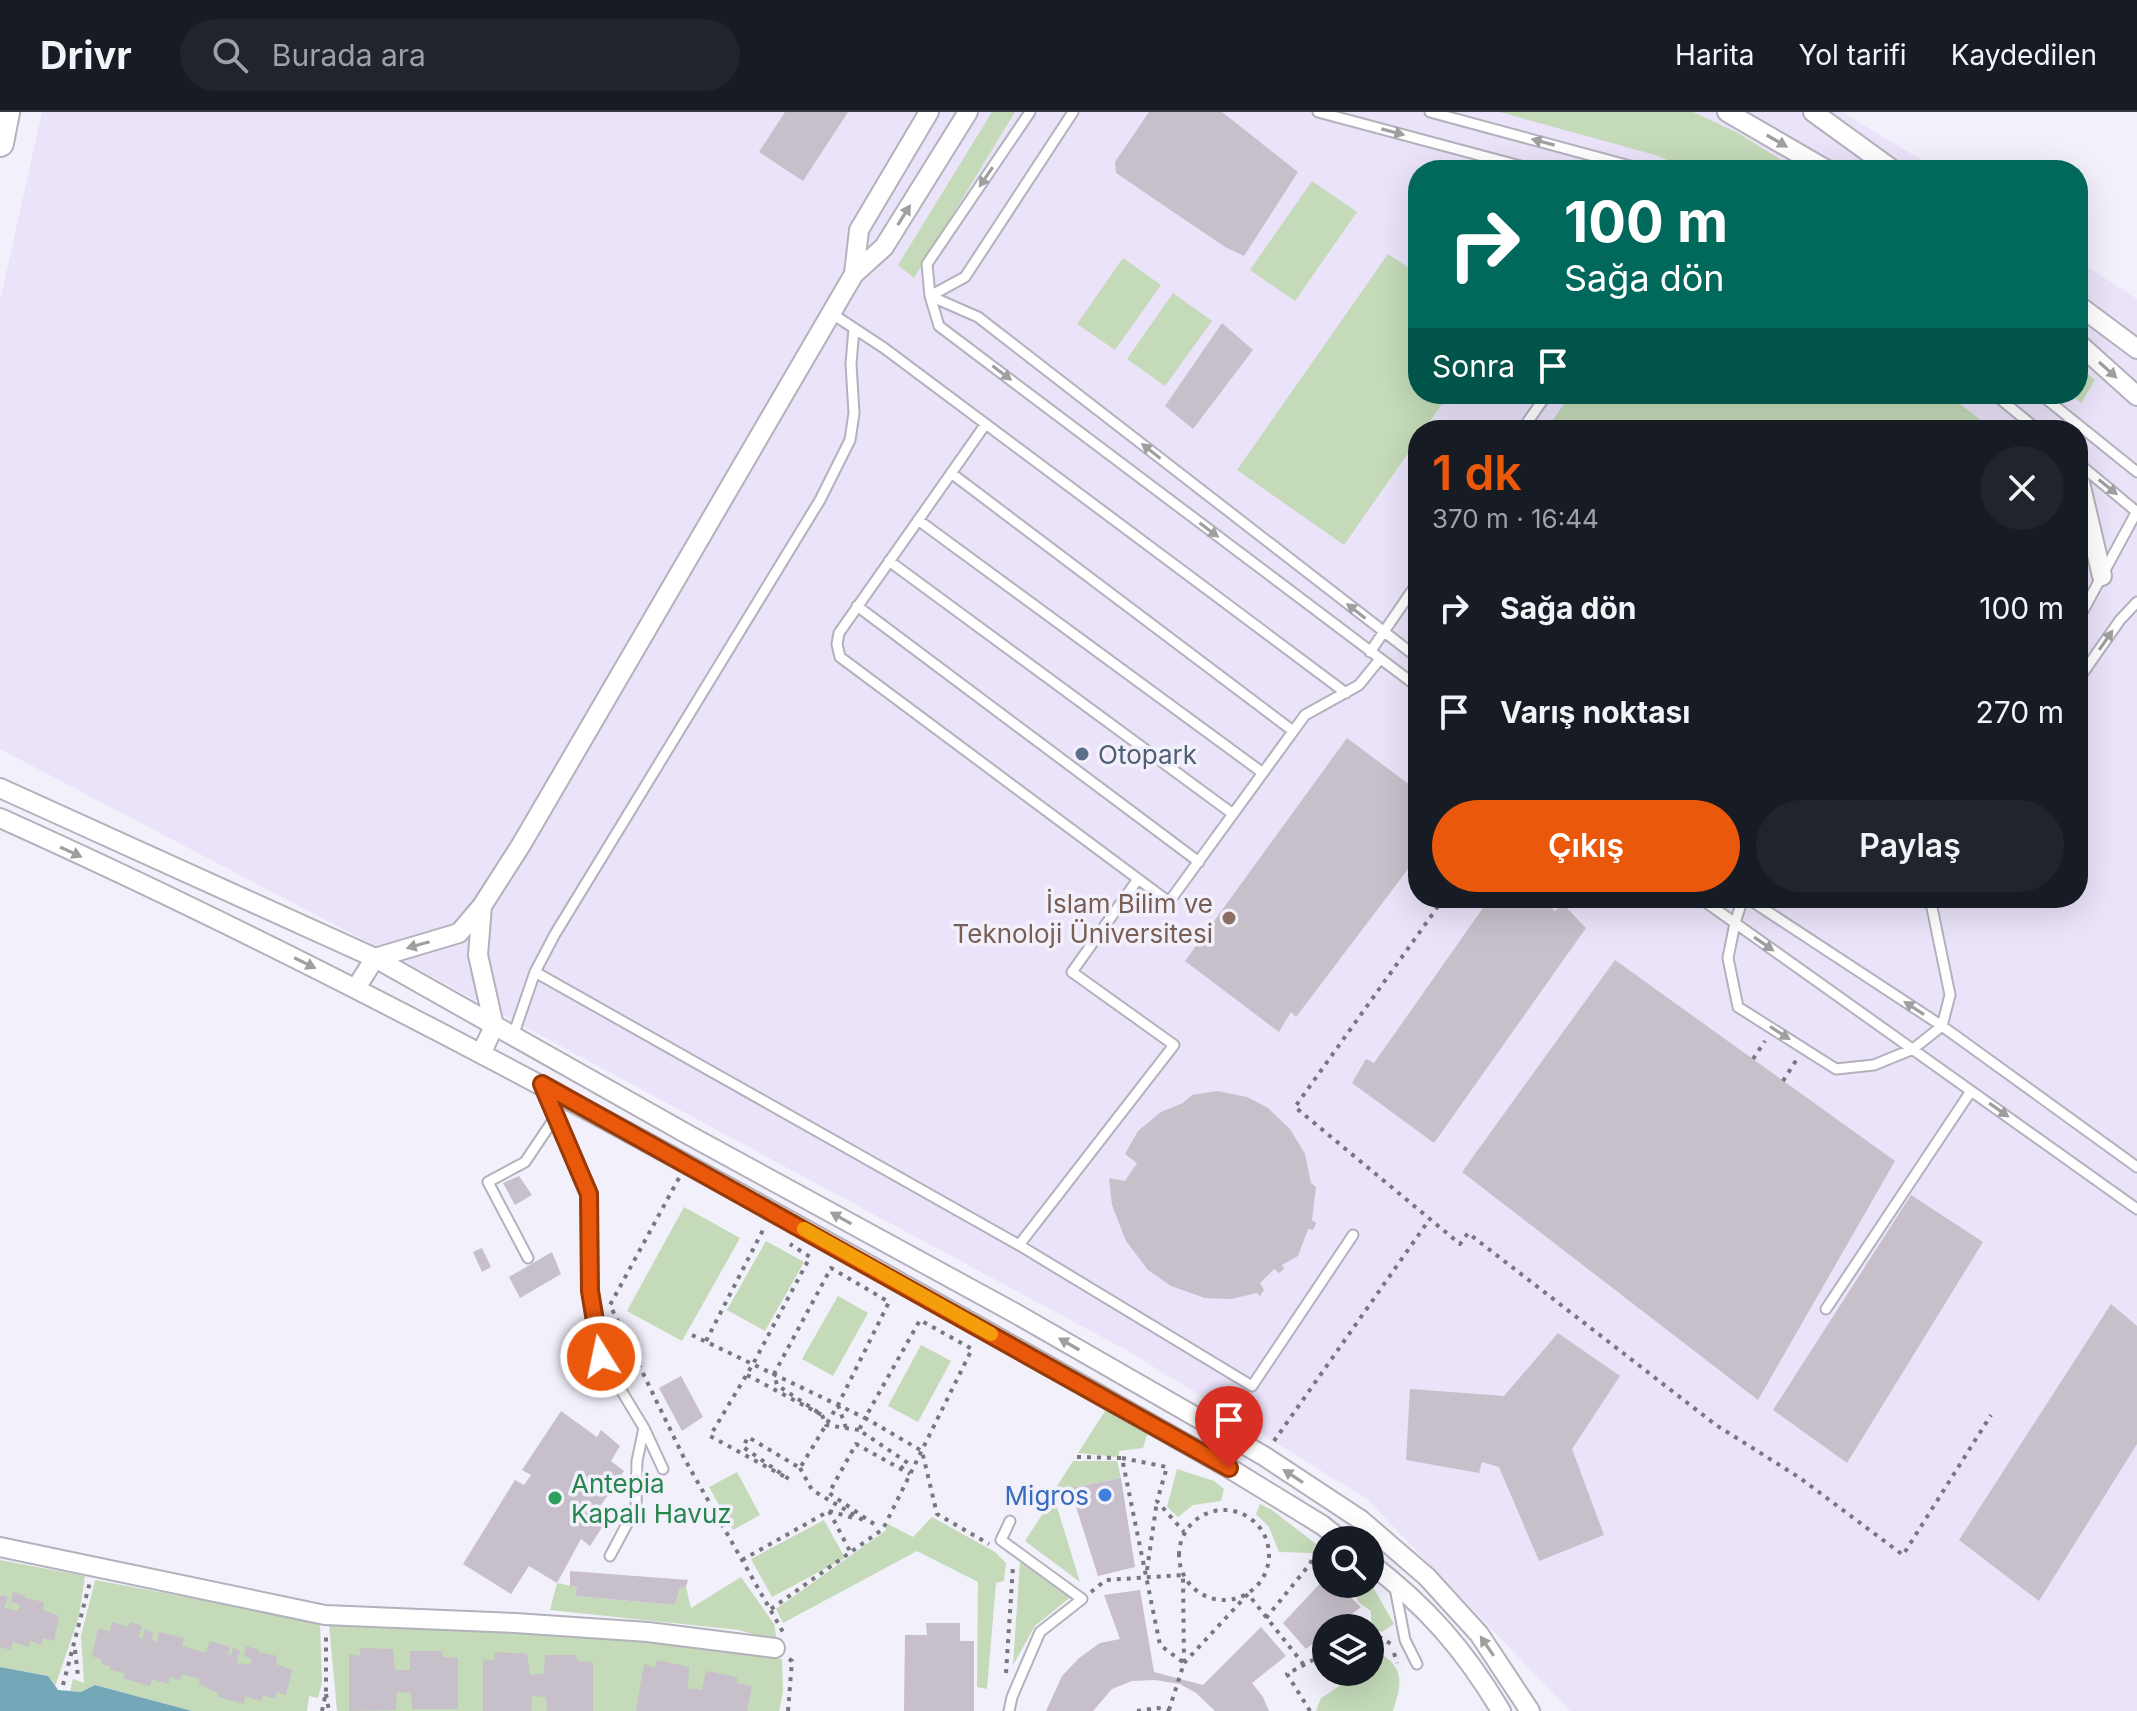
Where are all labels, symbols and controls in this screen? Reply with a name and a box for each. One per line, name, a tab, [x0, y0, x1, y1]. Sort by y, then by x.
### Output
search box	[180, 19, 740, 91]
text: Drivr	[40, 32, 132, 78]
icon: search	[208, 33, 252, 77]
text: Burada ara	[272, 37, 426, 73]
text: Harita	[1675, 38, 1754, 72]
text: Yol tarifi	[1798, 38, 1907, 72]
text: Kaydedilen	[1951, 38, 2097, 72]
one-way arrow	[1381, 126, 1405, 139]
one-way arrow	[1766, 134, 1789, 148]
one-way arrow	[1531, 136, 1556, 148]
one-way arrow	[979, 166, 994, 187]
text: 100 m	[1564, 188, 1728, 256]
icon: right	[1432, 192, 1536, 296]
one-way arrow	[897, 204, 911, 226]
text: Sağa dön	[1564, 256, 1725, 300]
icon: arrive	[1531, 344, 1575, 388]
text: Sonra	[1432, 348, 1515, 384]
one-way arrow	[2098, 360, 2117, 378]
one-way arrow	[991, 364, 1012, 380]
text: 1 dk	[1432, 443, 1522, 502]
one-way arrow	[1141, 444, 1161, 460]
button: close	[1980, 446, 2064, 530]
one-way arrow	[2097, 478, 2117, 495]
text: 370 m · 16:44	[1432, 503, 1599, 534]
one-way arrow	[1199, 521, 1219, 537]
icon: right	[1432, 586, 1476, 630]
text: Sağa dön	[1500, 590, 1637, 626]
text: 100 m	[1979, 590, 2064, 626]
one-way arrow	[1346, 604, 1366, 620]
one-way arrow	[2098, 629, 2114, 651]
icon: arrive	[1432, 690, 1476, 734]
text: Varış noktası	[1500, 694, 1690, 730]
text: 270 m	[1976, 694, 2064, 730]
place label: Otopark	[1098, 739, 1197, 770]
marker: Otopark	[1073, 745, 1091, 763]
button: Çıkış	[1432, 800, 1740, 892]
button: Paylaş	[1756, 800, 2064, 892]
one-way arrow	[59, 845, 82, 859]
place label: İslam Bilim ve Teknoloji Üniversitesi	[953, 888, 1213, 949]
marker: İslam Bilim ve Teknoloji Üniversitesi	[1220, 909, 1238, 927]
one-way arrow	[1753, 936, 1774, 951]
one-way arrow	[406, 939, 430, 952]
one-way arrow	[294, 957, 317, 970]
one-way arrow	[1903, 1001, 1925, 1016]
one-way arrow	[1769, 1026, 1790, 1041]
one-way arrow	[1988, 1102, 2009, 1117]
one-way arrow	[830, 1211, 853, 1225]
position arrow	[559, 1315, 643, 1399]
one-way arrow	[1058, 1337, 1080, 1351]
pin	[1195, 1386, 1263, 1468]
icon: arrive	[1207, 1398, 1251, 1442]
place label: Antepia Kapalı Havuz	[571, 1468, 732, 1529]
one-way arrow	[1282, 1469, 1304, 1483]
place label: Migros	[1005, 1480, 1089, 1511]
marker: Migros	[1096, 1486, 1114, 1504]
marker: Antepia Kapalı Havuz	[546, 1489, 564, 1507]
map controls	[1312, 1526, 1384, 1686]
button: search	[1312, 1526, 1384, 1598]
button: layers	[1312, 1614, 1384, 1686]
one-way arrow	[1480, 1636, 1495, 1657]

